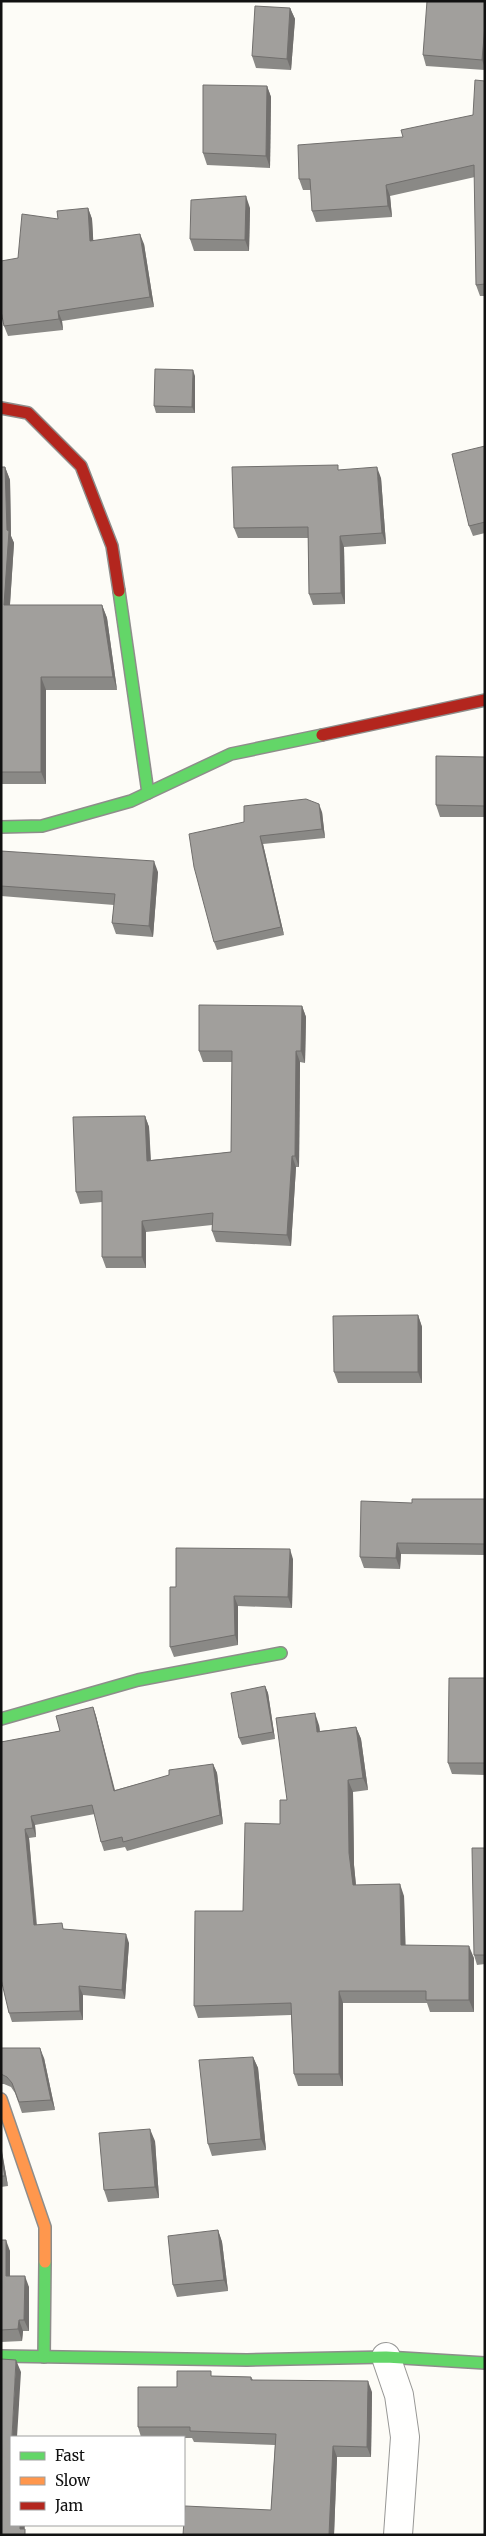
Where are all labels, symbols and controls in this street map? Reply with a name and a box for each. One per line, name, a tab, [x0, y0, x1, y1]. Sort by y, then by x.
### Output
legend	[10, 2436, 185, 2526]
text: Fast	[55, 2446, 85, 2465]
text: Slow	[55, 2471, 90, 2490]
text: Jam	[54, 2496, 83, 2515]

